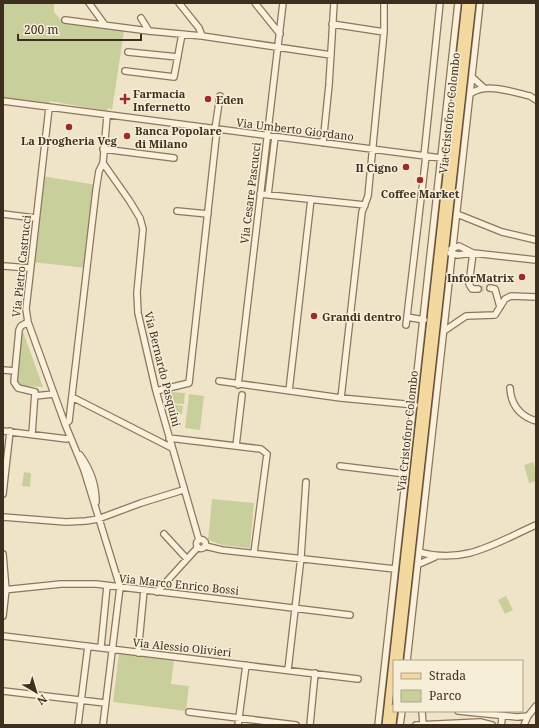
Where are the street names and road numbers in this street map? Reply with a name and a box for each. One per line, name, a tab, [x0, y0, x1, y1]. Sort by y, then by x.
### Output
street label: Via Cristoforo Colombo	[435, 52, 463, 174]
street label: Via Umberto Giordano	[235, 114, 355, 144]
street label: Via Cesare Pascucci	[236, 141, 264, 245]
street label: Via Pietro Castrucci	[8, 214, 34, 318]
street label: Via Bernardo Pasquini	[141, 310, 185, 429]
street label: Via Cristoforo Colombo	[393, 370, 421, 492]
street label: Via Marco Enrico Bossi	[118, 570, 240, 598]
street label: Via Alessio Olivieri	[132, 634, 233, 660]

